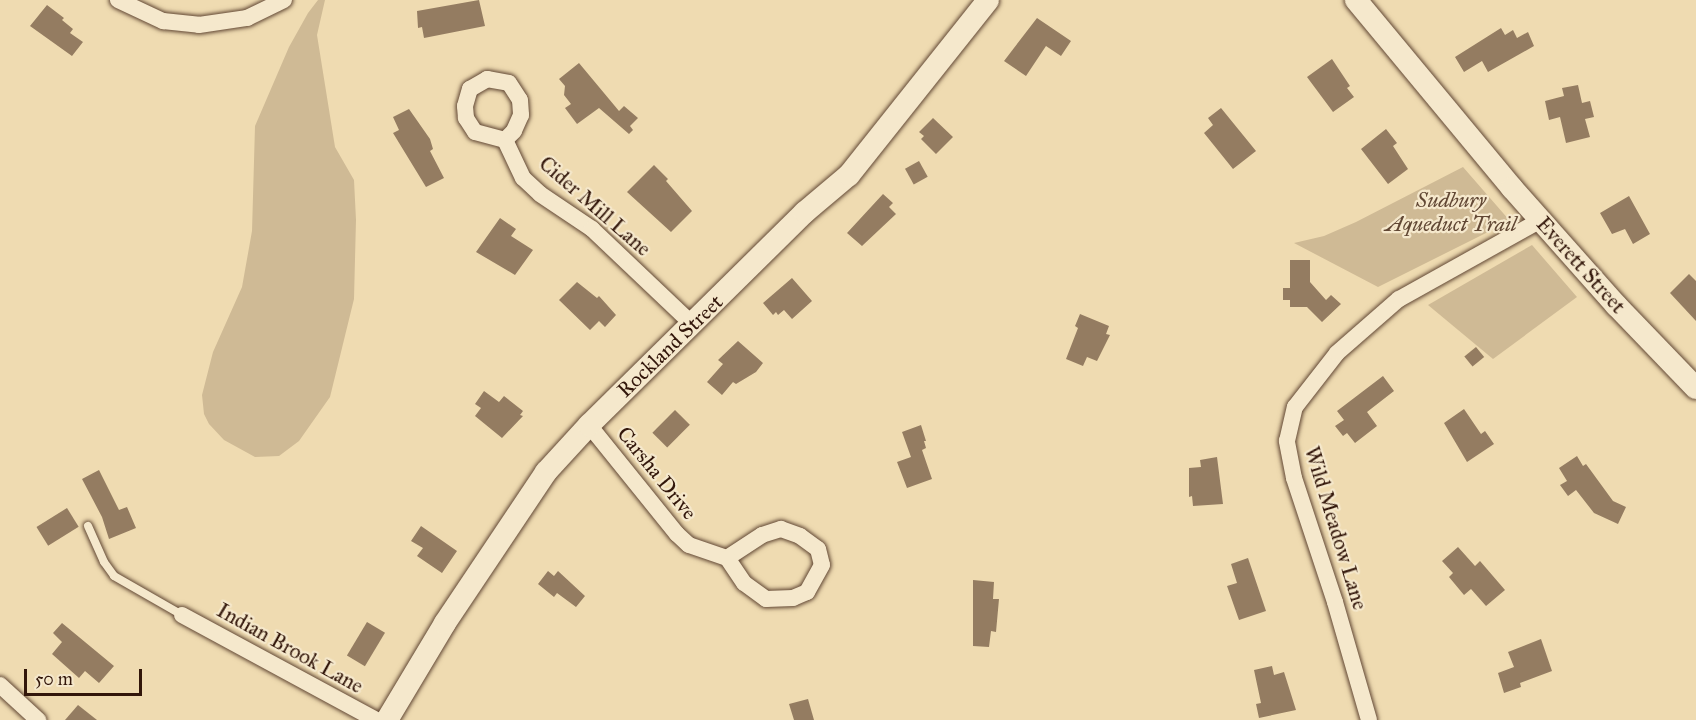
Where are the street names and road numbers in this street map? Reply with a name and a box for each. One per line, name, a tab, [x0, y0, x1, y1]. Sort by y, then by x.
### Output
street label: Cider Mill Lane	[534, 151, 656, 261]
street label: Everett Street	[1531, 212, 1631, 318]
street label: Rockland Street	[612, 289, 728, 403]
street label: Carsha Drive	[612, 421, 702, 525]
street label: Wild Meadow Lane	[1299, 443, 1373, 613]
street label: Indian Brook Lane	[213, 597, 367, 699]

